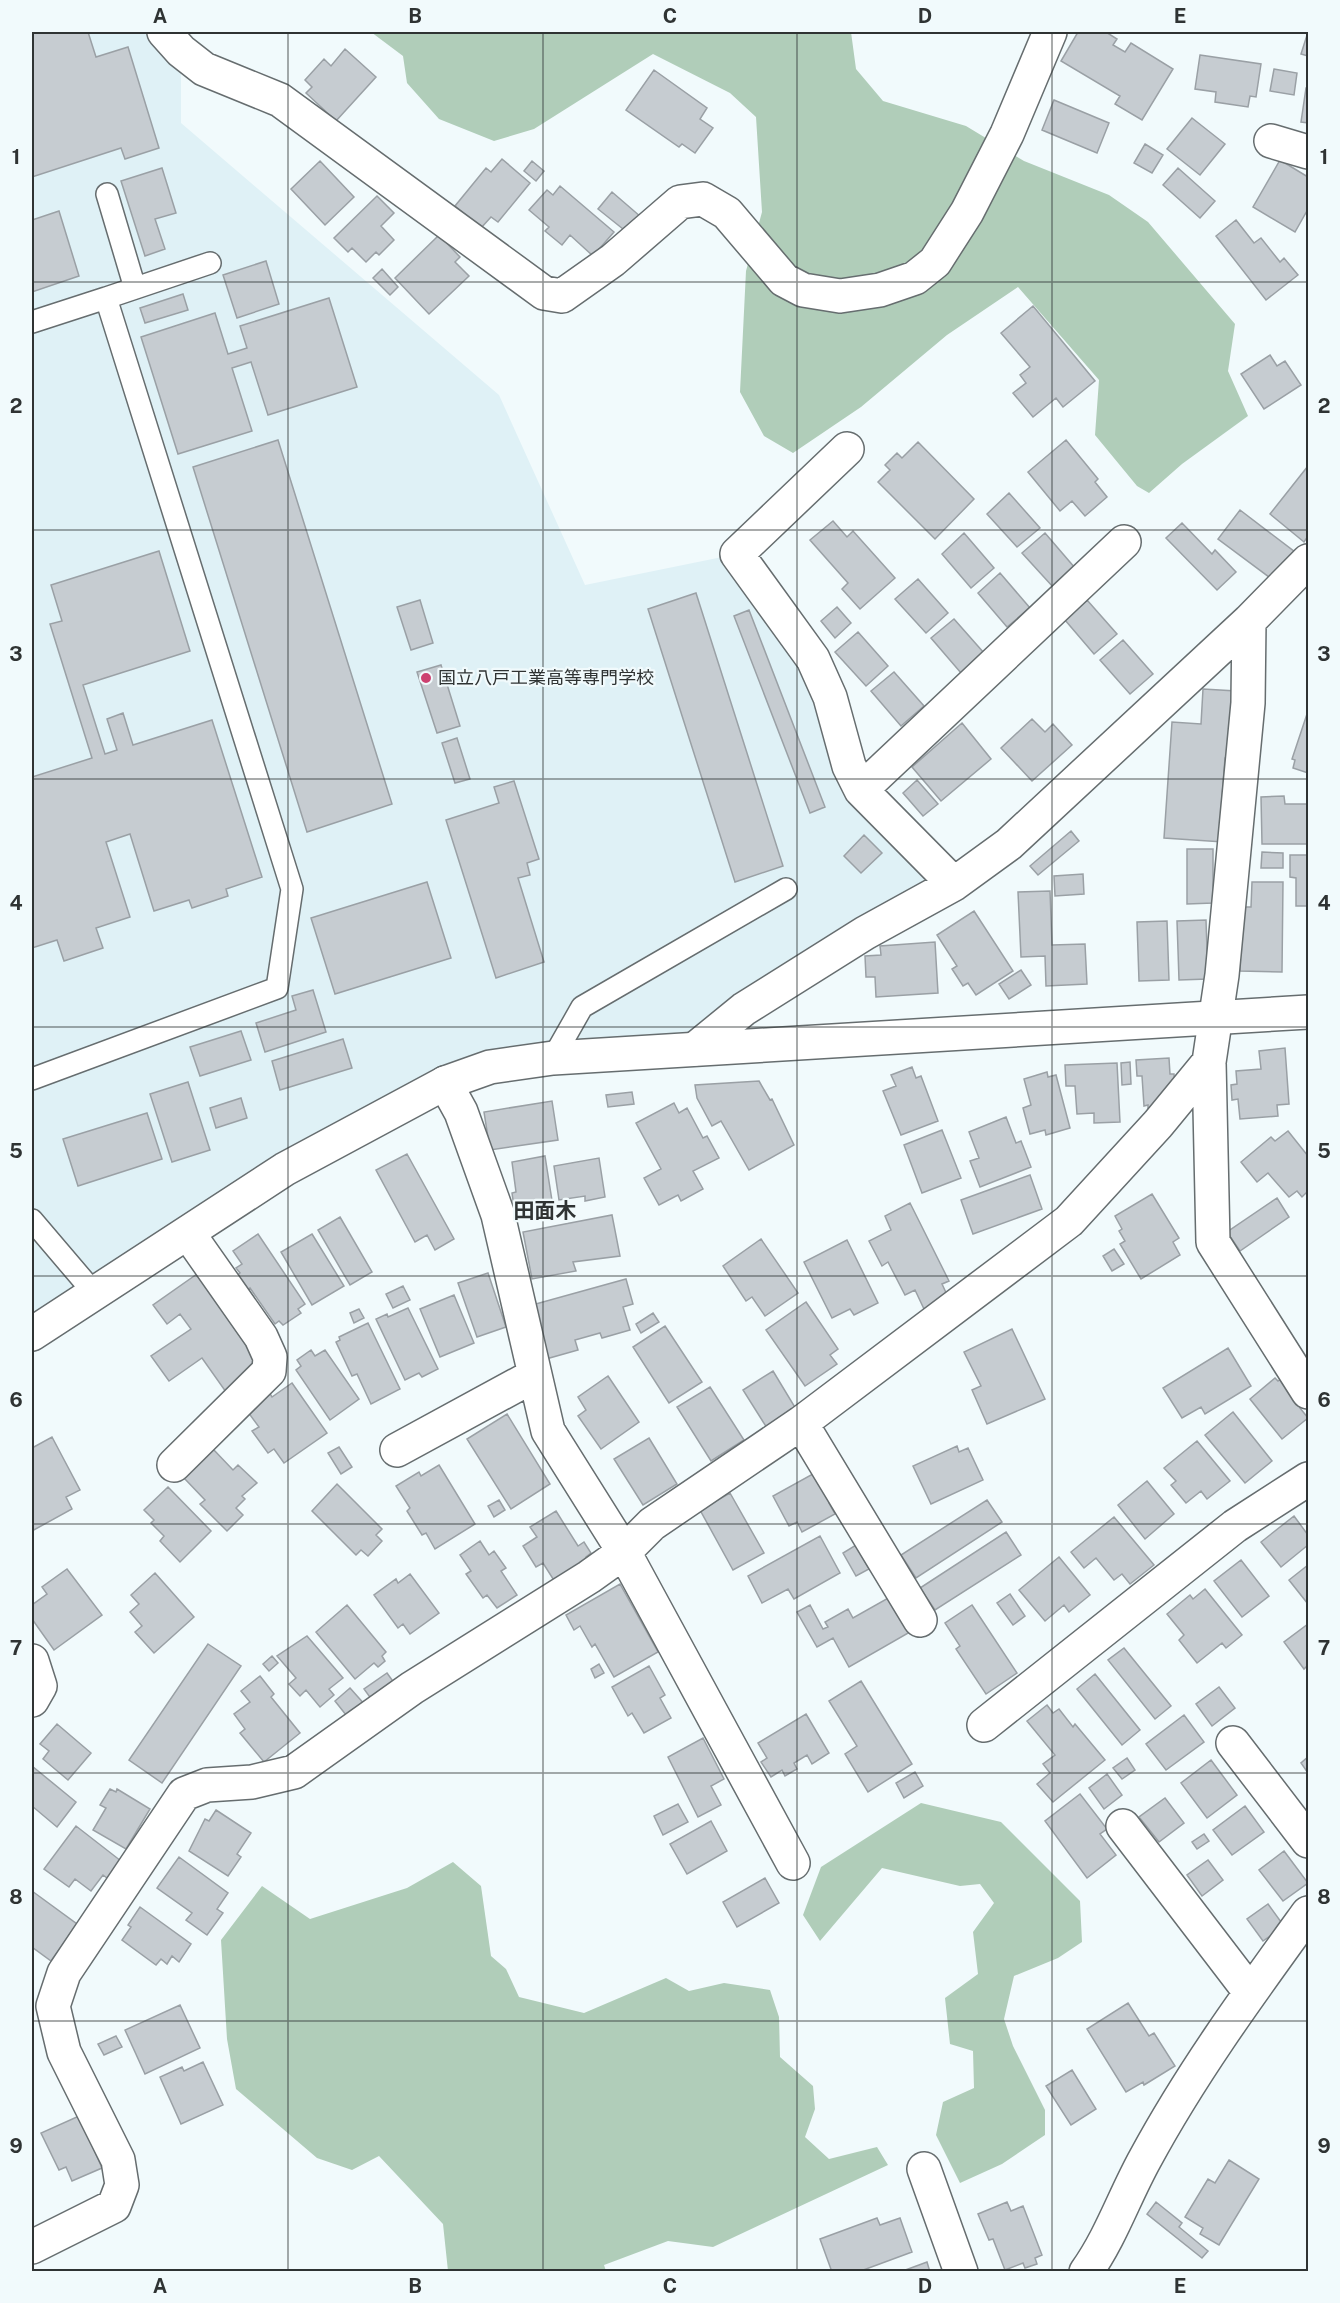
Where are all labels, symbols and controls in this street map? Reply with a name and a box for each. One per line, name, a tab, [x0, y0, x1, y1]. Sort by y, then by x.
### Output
text: A	[153, 4, 167, 28]
text: B	[408, 4, 422, 28]
text: C	[663, 4, 677, 28]
text: D	[918, 4, 932, 28]
text: E	[1174, 4, 1186, 28]
text: 1	[12, 145, 20, 169]
text: 1	[1320, 145, 1328, 169]
text: 2	[10, 394, 22, 418]
text: 2	[1318, 394, 1330, 418]
text: 3	[9, 642, 23, 666]
text: 3	[1317, 642, 1331, 666]
place label: 国立八戸工業高等専門学校	[438, 667, 654, 688]
marker: 国立八戸工業高等専門学校	[419, 671, 433, 685]
text: 4	[9, 891, 23, 915]
text: 4	[1317, 891, 1331, 915]
text: 5	[9, 1139, 23, 1163]
text: 5	[1317, 1139, 1331, 1163]
district label: 田面木	[514, 1198, 577, 1223]
text: 6	[9, 1388, 23, 1412]
text: 6	[1317, 1388, 1331, 1412]
text: 7	[10, 1636, 22, 1660]
text: 7	[1318, 1636, 1330, 1660]
text: 8	[9, 1885, 23, 1909]
text: 8	[1317, 1885, 1331, 1909]
text: 9	[9, 2134, 23, 2158]
text: 9	[1317, 2134, 1331, 2158]
text: A	[153, 2274, 167, 2298]
text: B	[408, 2274, 422, 2298]
text: C	[663, 2274, 677, 2298]
text: D	[918, 2274, 932, 2298]
text: E	[1174, 2274, 1186, 2298]

